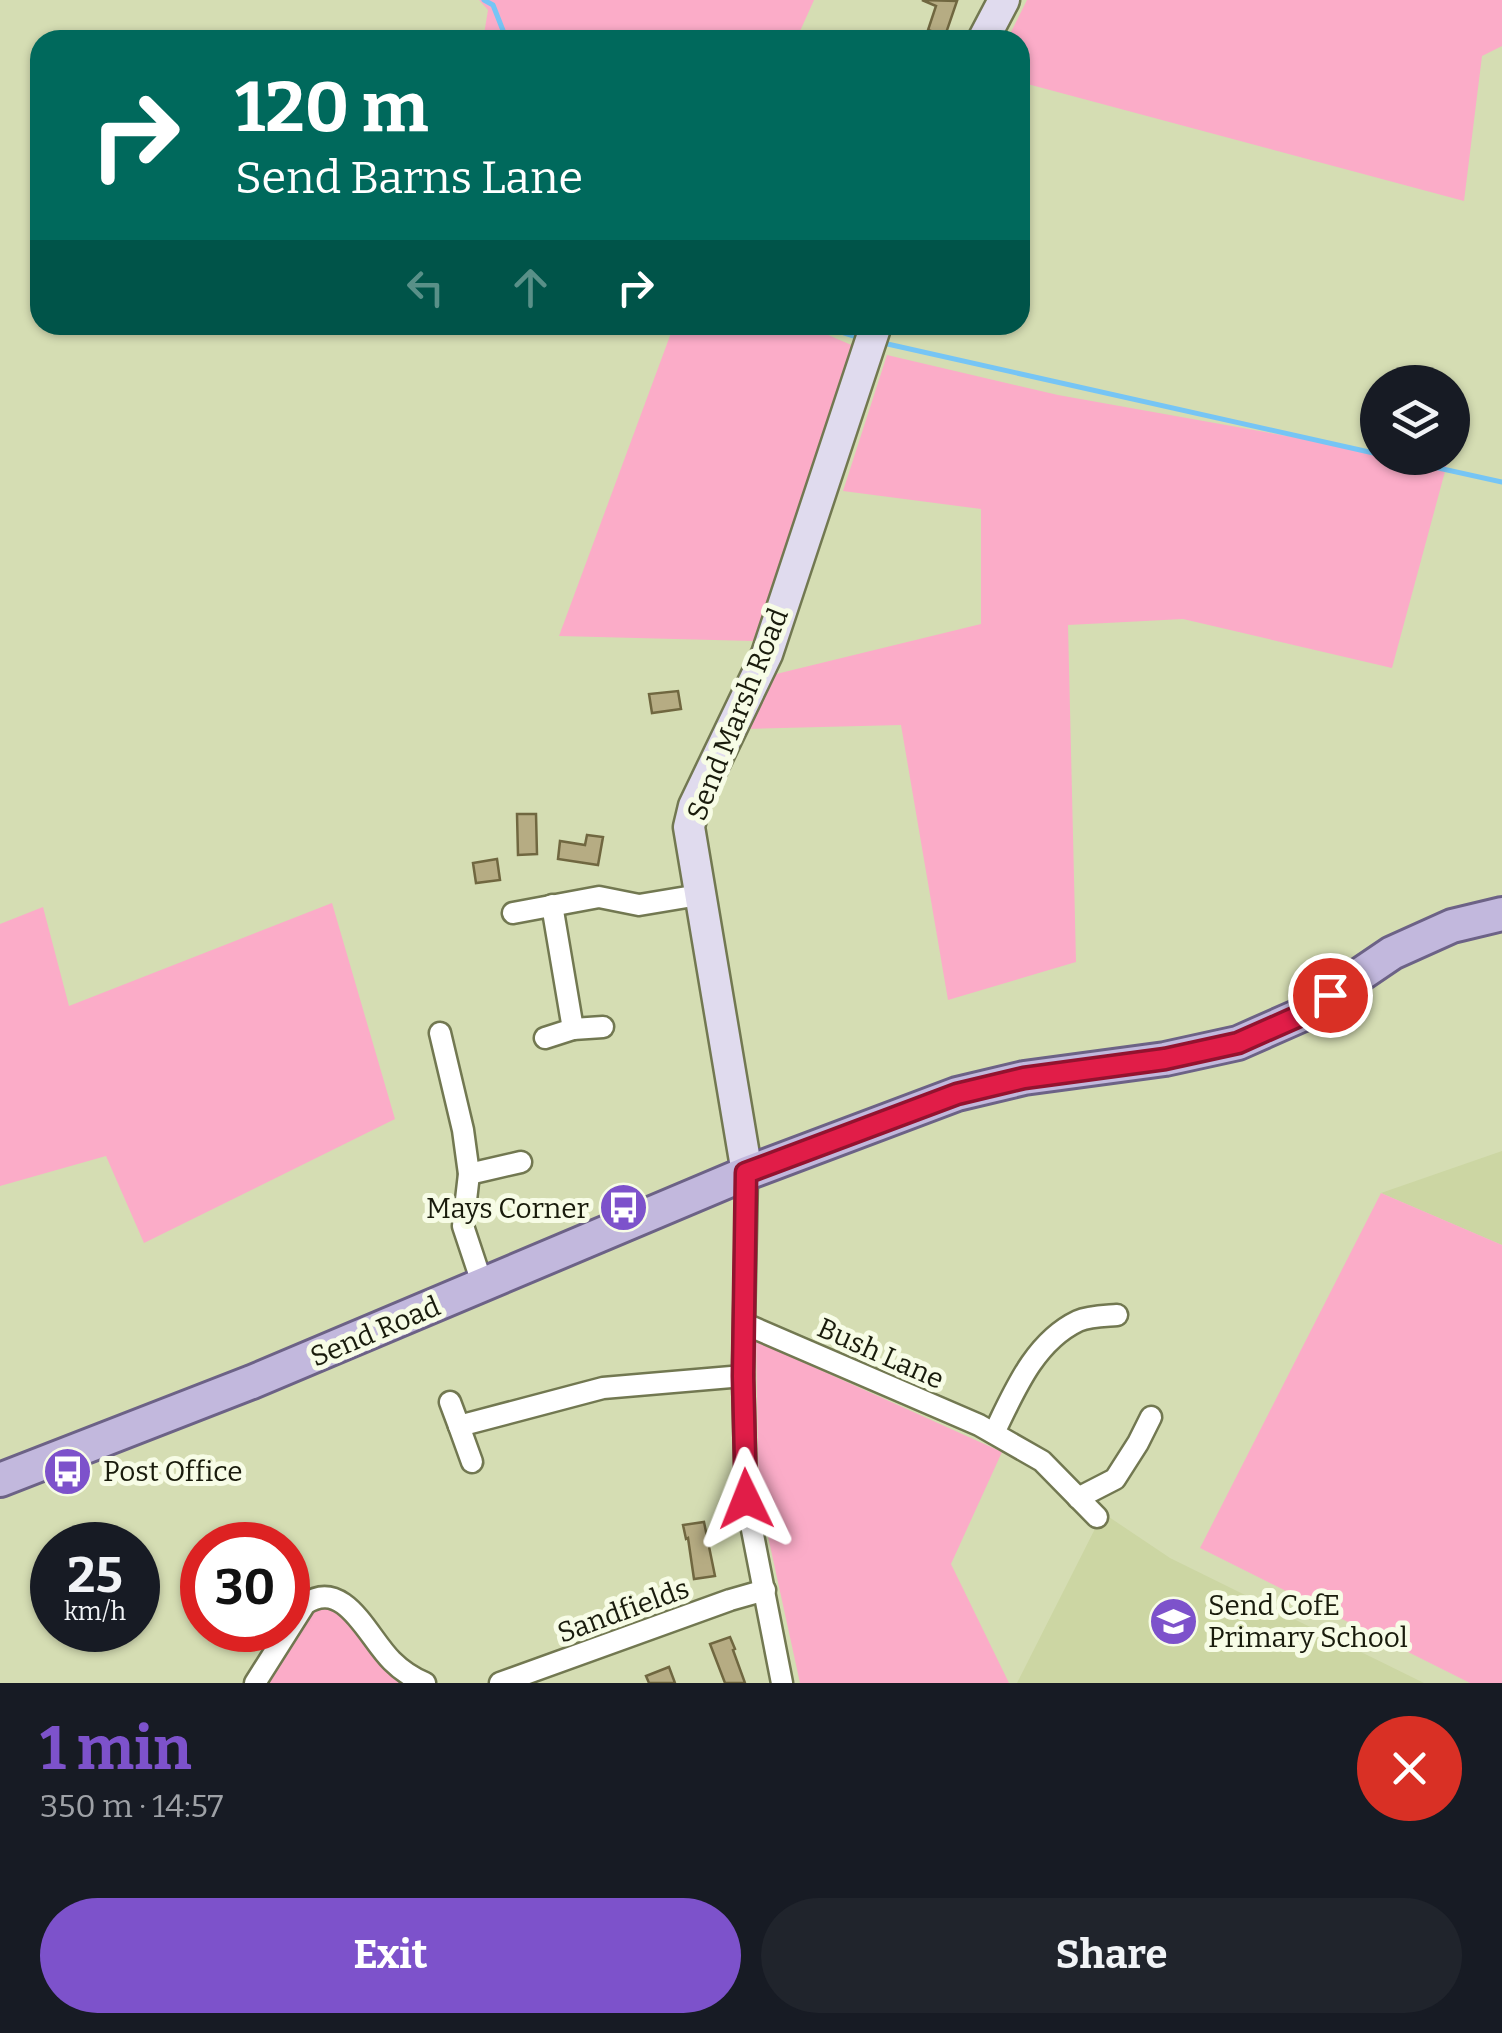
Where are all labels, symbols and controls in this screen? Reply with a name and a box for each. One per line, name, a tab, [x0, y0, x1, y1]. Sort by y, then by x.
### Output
text: 120 m	[235, 66, 428, 150]
icon: right	[70, 70, 200, 200]
text: Send Barns Lane	[235, 151, 583, 205]
icon: left	[398, 260, 453, 315]
icon: ahead	[503, 260, 558, 315]
icon: right	[608, 260, 663, 315]
map controls	[1360, 365, 1470, 475]
button: layers	[1360, 365, 1470, 475]
street label: Send Marsh Road	[680, 603, 795, 825]
pin	[1288, 953, 1373, 1038]
icon: arrive	[1303, 968, 1358, 1023]
bus stop icon: Mays Corner	[598, 1182, 650, 1234]
place label: Mays Corner	[426, 1192, 589, 1225]
street label: Send Road	[305, 1289, 445, 1374]
street label: Bush Lane	[812, 1311, 949, 1396]
bus stop icon: Post Office	[42, 1445, 94, 1497]
position arrow	[694, 1447, 798, 1551]
place label: Post Office	[103, 1455, 243, 1488]
speed limit sign: 30	[180, 1522, 310, 1652]
text: 25	[67, 1545, 123, 1605]
street label: Sandfields	[553, 1571, 693, 1649]
place label: Send CofE Primary School	[1208, 1589, 1408, 1654]
school or university icon: Send CofE Primary School	[1147, 1595, 1199, 1647]
text: km/h	[64, 1597, 126, 1627]
text: 1 min	[40, 1713, 192, 1785]
button: close	[1357, 1716, 1462, 1821]
text: 350 m · 14:57	[40, 1787, 223, 1825]
button: Exit	[40, 1898, 741, 2013]
button: Share	[761, 1898, 1462, 2013]

